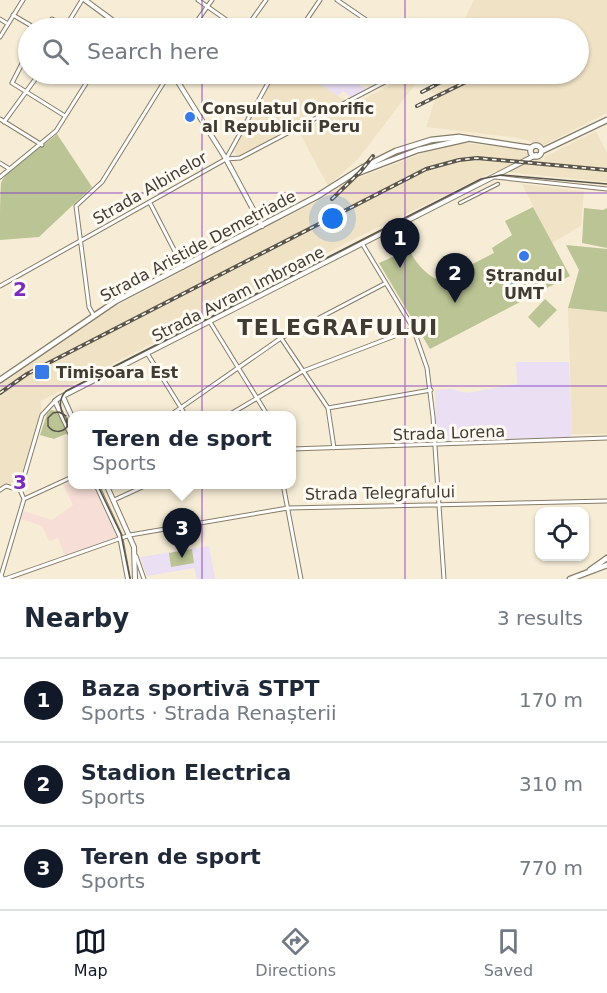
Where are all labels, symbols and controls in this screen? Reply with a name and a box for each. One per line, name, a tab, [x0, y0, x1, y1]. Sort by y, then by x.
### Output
search box	[18, 18, 589, 84]
icon: search	[39, 35, 72, 68]
text: Search here	[87, 39, 219, 64]
place label: Consulatul Onorific al Republicii Peru	[202, 99, 374, 136]
marker: Consulatul Onorific al Republicii Peru	[183, 110, 197, 124]
street label: Strada Albinelor	[90, 147, 211, 228]
street label: Strada Aristide Demetriade	[97, 186, 299, 306]
your location	[318, 204, 347, 233]
pin: 1	[380, 218, 420, 268]
street label: Strada Avram Imbroane	[149, 242, 327, 346]
marker: Ștrandul UMT	[517, 249, 531, 263]
pin: 2	[436, 254, 474, 303]
place label: Ștrandul UMT	[485, 266, 563, 303]
text: 2	[13, 277, 27, 301]
district label: TELEGRAFULUI	[237, 315, 439, 340]
marker: Timișoara Est	[33, 363, 51, 381]
place label: Timișoara Est	[56, 363, 179, 382]
popup	[68, 411, 296, 489]
street label: Strada Lorena	[393, 422, 505, 444]
text: Teren de sport	[92, 426, 272, 451]
text: Sports	[92, 451, 156, 475]
text: 3	[13, 470, 27, 494]
street label: Strada Telegrafului	[305, 482, 455, 504]
map controls	[535, 507, 589, 561]
button: locate	[535, 507, 589, 561]
pin: 3	[162, 508, 201, 558]
text: Nearby	[24, 603, 129, 633]
text: 3 results	[497, 606, 583, 630]
text: Baza sportivă STPT	[81, 676, 320, 701]
text: 1	[37, 688, 50, 712]
text: 170 m	[519, 688, 583, 712]
text: Sports · Strada Renașterii	[81, 701, 337, 725]
text: Stadion Electrica	[81, 760, 291, 785]
text: 2	[37, 772, 50, 796]
text: 310 m	[519, 772, 583, 796]
text: Sports	[81, 785, 145, 809]
text: Teren de sport	[81, 844, 261, 869]
text: 3	[37, 856, 50, 880]
text: 770 m	[519, 856, 583, 880]
text: Sports	[81, 869, 145, 893]
tab: Map	[74, 925, 108, 980]
tab: Directions	[255, 925, 336, 980]
tab: Saved	[484, 925, 533, 980]

